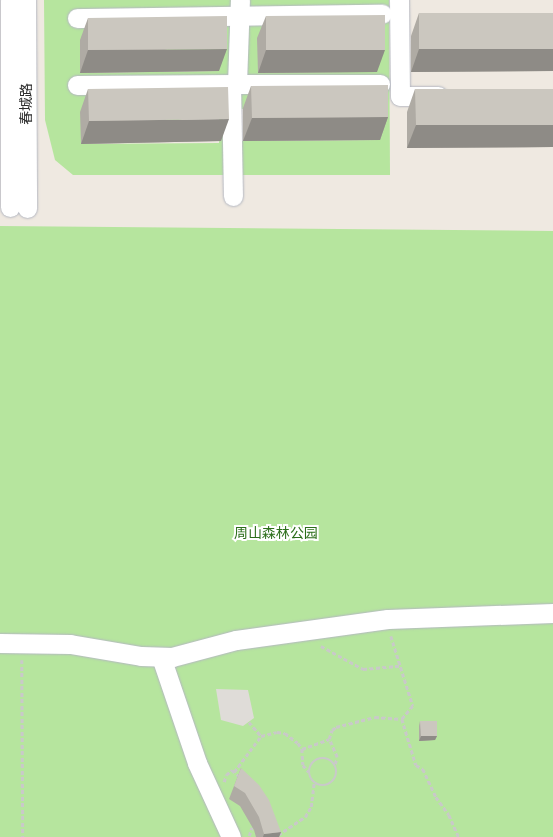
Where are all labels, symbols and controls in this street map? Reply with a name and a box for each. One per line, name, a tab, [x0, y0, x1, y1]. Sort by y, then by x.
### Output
street label: 春城路	[19, 83, 35, 125]
park label: 周山森林公园	[234, 526, 318, 542]

